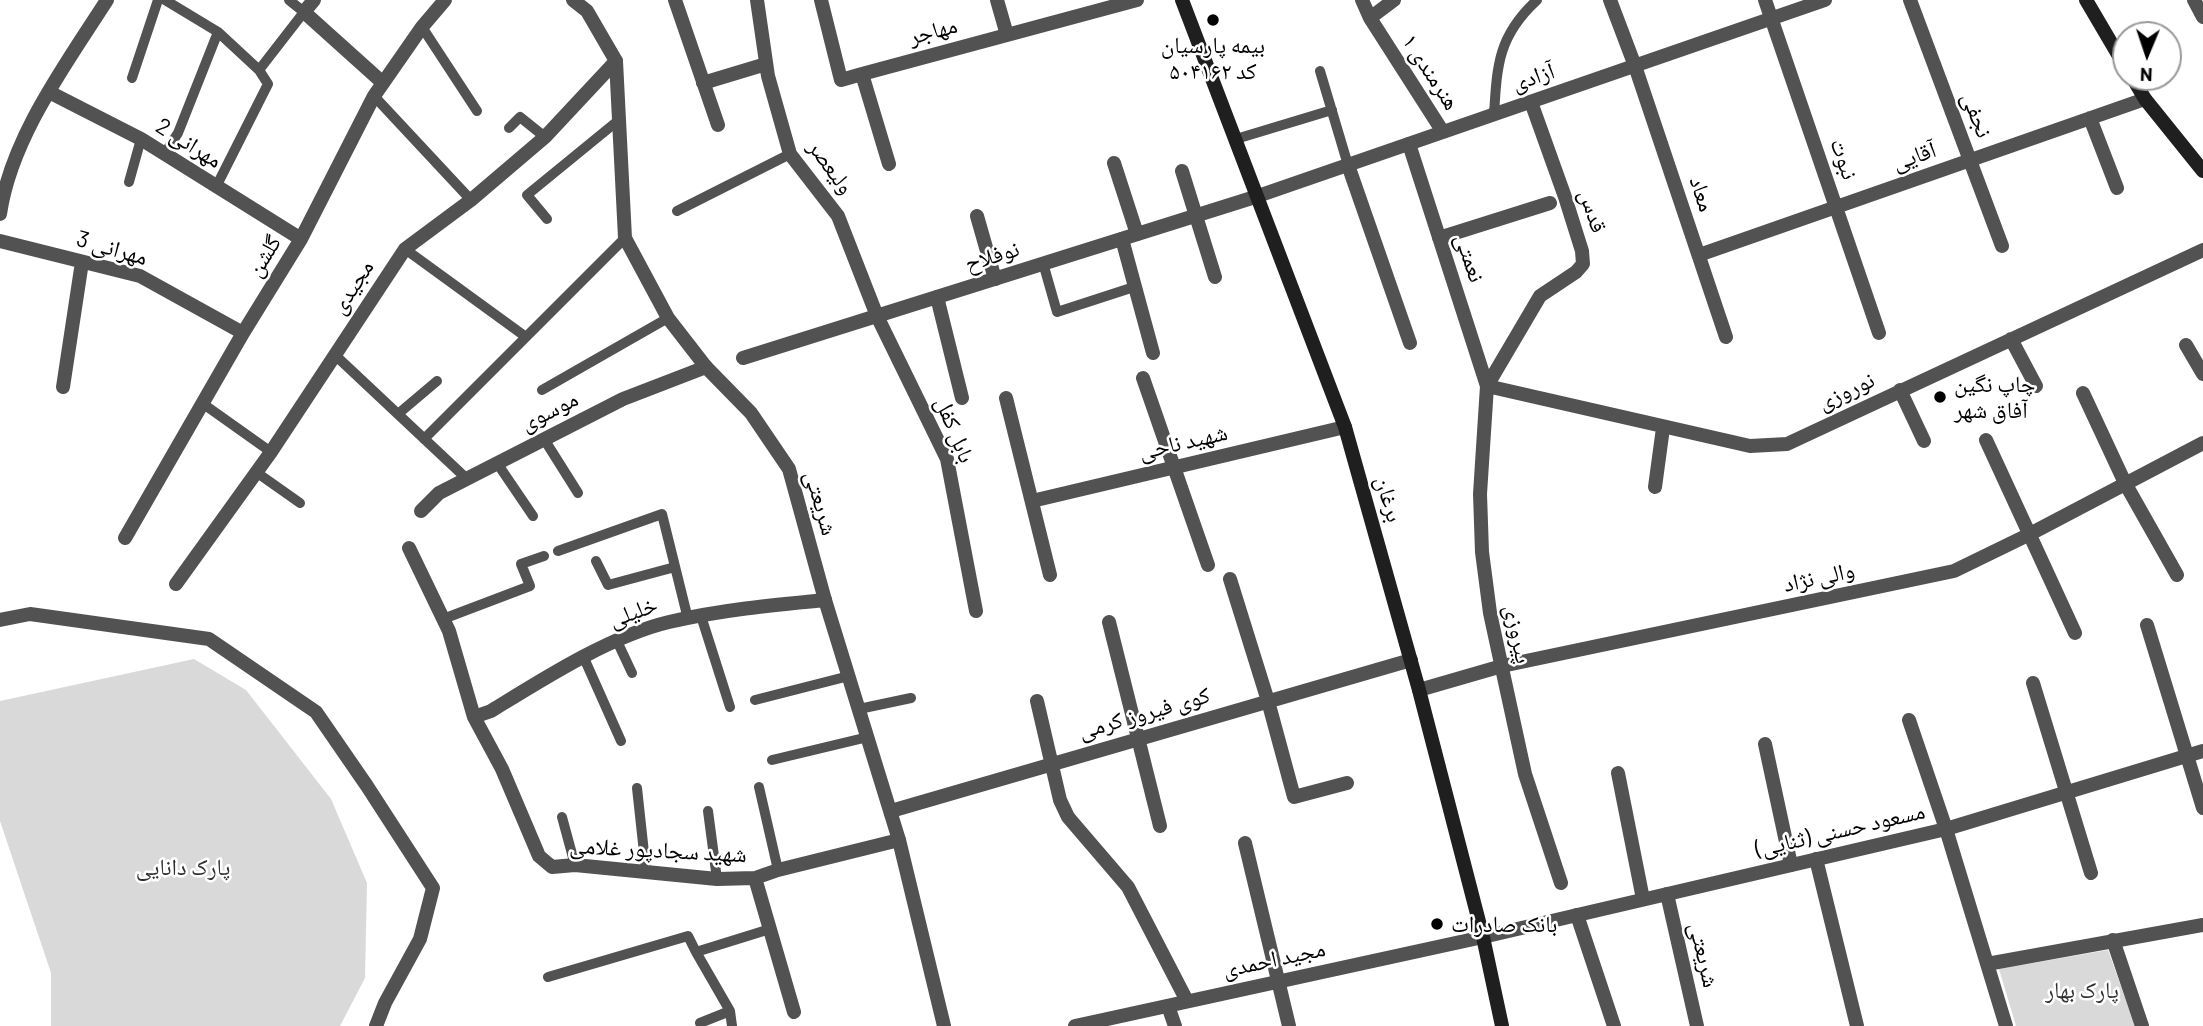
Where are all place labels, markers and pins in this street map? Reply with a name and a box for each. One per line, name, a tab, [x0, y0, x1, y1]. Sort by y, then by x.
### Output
marker: بیمه پارسیان کد ۵۰۴۱۶۲	[1205, 12, 1221, 28]
place label: بیمه پارسیان کد ۵۰۴۱۶۲	[1161, 31, 1265, 85]
place label: چاپ نگین آفاق شهر	[1954, 370, 2035, 424]
marker: چاپ نگین آفاق شهر	[1932, 389, 1948, 405]
place label: بانک صادرات	[1451, 910, 1557, 938]
marker: بانک صادرات	[1429, 916, 1445, 932]

